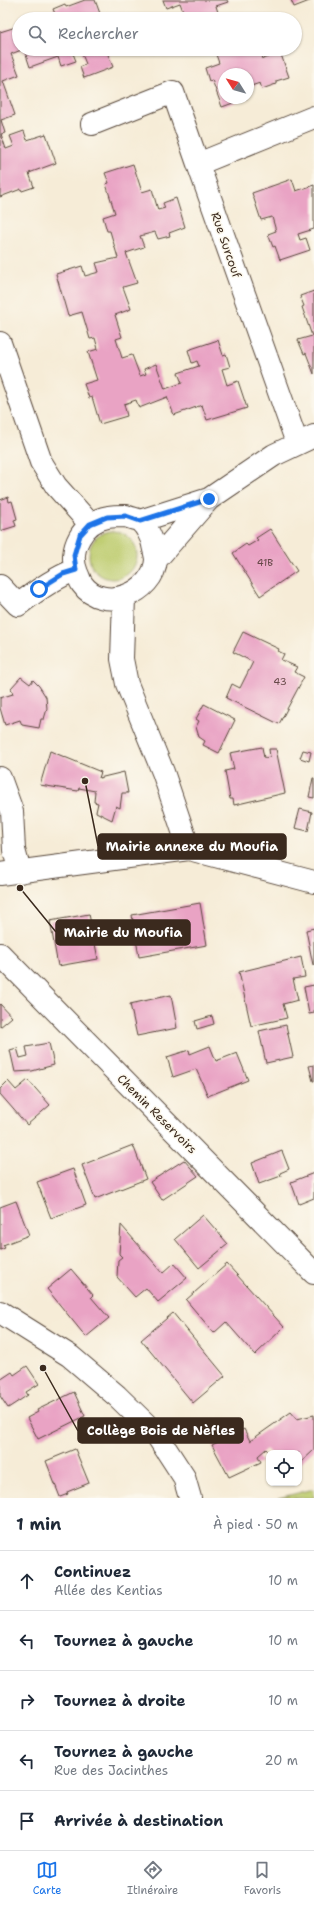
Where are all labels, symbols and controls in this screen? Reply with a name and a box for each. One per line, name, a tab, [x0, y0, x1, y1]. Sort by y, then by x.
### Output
search box	[12, 12, 302, 56]
icon: search	[26, 23, 48, 45]
text: Rechercher	[58, 24, 139, 44]
north arrow	[218, 68, 254, 104]
street label: Rue Surcouf	[207, 210, 245, 281]
route end	[200, 490, 218, 508]
house number: 41B	[257, 556, 273, 569]
route start	[30, 580, 48, 598]
house number: 43	[273, 675, 287, 688]
callout: Mairie annexe du Moufia	[98, 834, 286, 859]
text: Mairie annexe du Moufia	[106, 838, 278, 855]
callout: Mairie du Moufia	[56, 920, 190, 945]
text: Mairie du Moufia	[64, 924, 182, 941]
street label: Chemin Reservoirs	[114, 1071, 200, 1157]
callout: Collège Bois de Nèfles	[78, 1418, 243, 1443]
text: Collège Bois de Nèfles	[87, 1422, 235, 1439]
map controls	[266, 1450, 302, 1486]
button: locate	[266, 1450, 302, 1486]
text: 1 min	[16, 1513, 61, 1535]
text: À pied · 50 m	[213, 1516, 298, 1533]
text: Continuez	[54, 1562, 131, 1582]
icon: ahead	[16, 1570, 38, 1592]
text: 10 m	[268, 1572, 298, 1589]
text: Allée des Kentias	[54, 1582, 163, 1599]
icon: left	[16, 1630, 38, 1652]
text: Tournez à gauche	[54, 1631, 194, 1651]
text: 10 m	[268, 1632, 298, 1649]
icon: right	[16, 1690, 38, 1712]
text: Tournez à droite	[54, 1691, 186, 1711]
text: 10 m	[268, 1692, 298, 1709]
text: Tournez à gauche	[54, 1742, 194, 1762]
icon: left	[16, 1750, 38, 1772]
text: 20 m	[265, 1752, 298, 1769]
text: Rue des Jacinthes	[54, 1762, 168, 1779]
icon: arrive	[16, 1810, 38, 1832]
text: Arrivée à destination	[54, 1811, 223, 1831]
tab: Carte	[33, 1859, 62, 1898]
tab: Itinéraire	[127, 1859, 178, 1898]
tab: Favoris	[244, 1859, 281, 1898]

